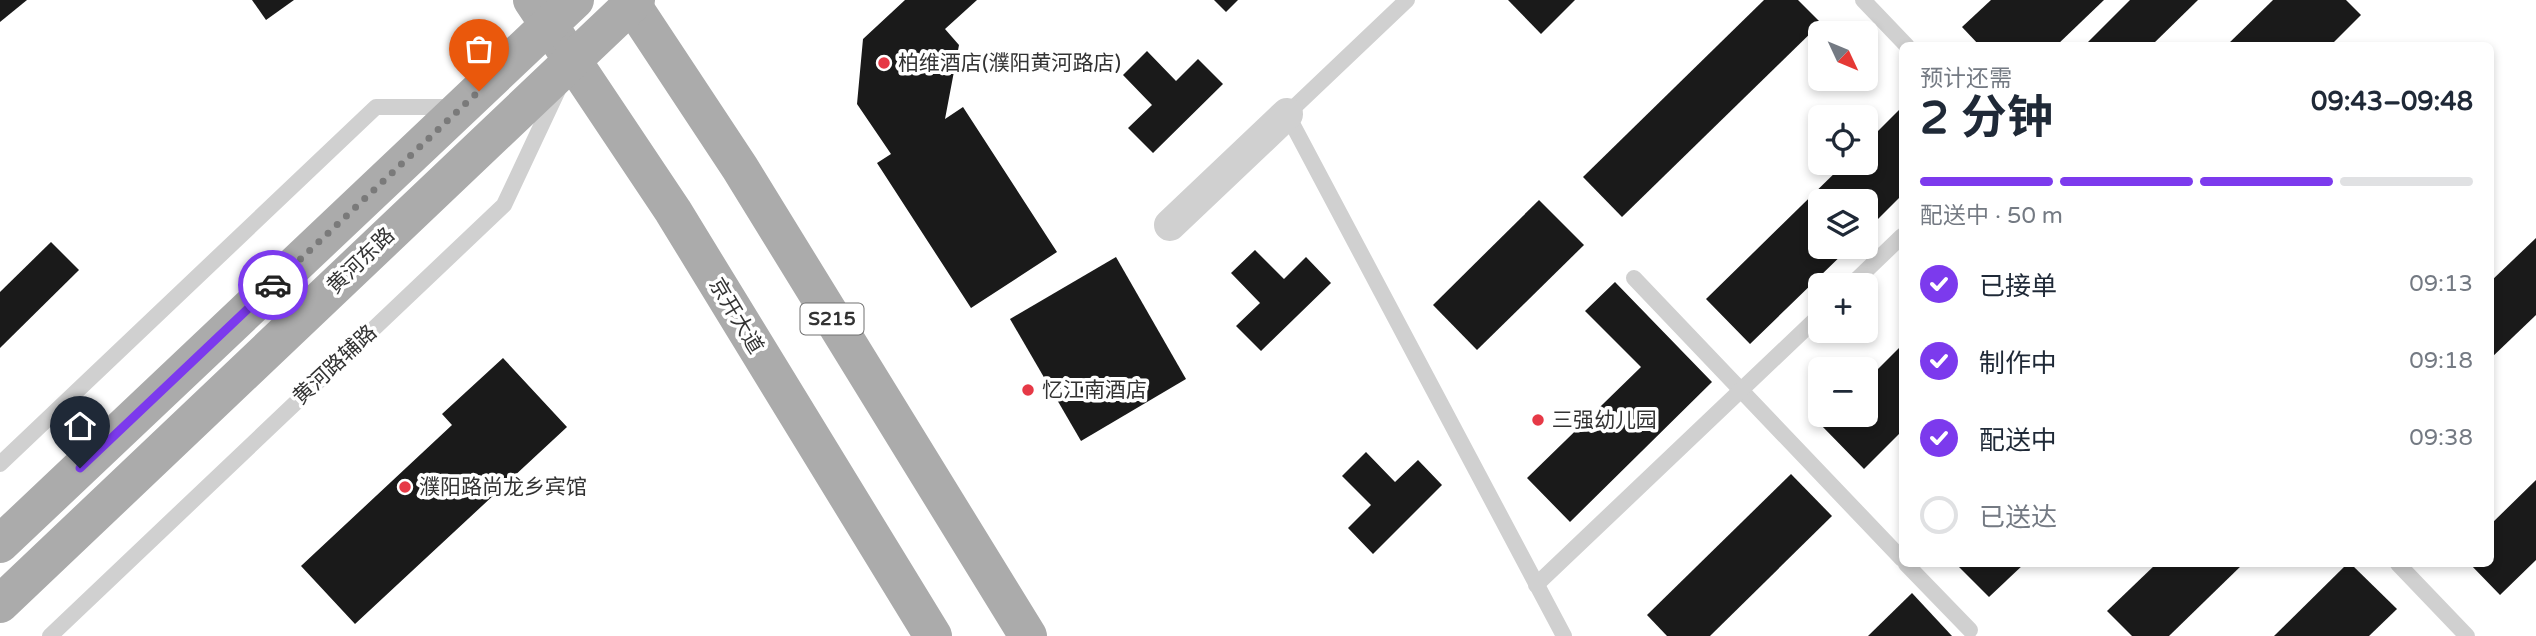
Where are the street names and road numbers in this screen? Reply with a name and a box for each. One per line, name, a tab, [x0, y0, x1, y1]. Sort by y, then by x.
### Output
street label: 黄河东路	[322, 223, 400, 299]
street label: 京开大道	[704, 274, 768, 358]
road number: S215	[800, 304, 864, 334]
street label: 黄河路辅路	[288, 320, 382, 410]

